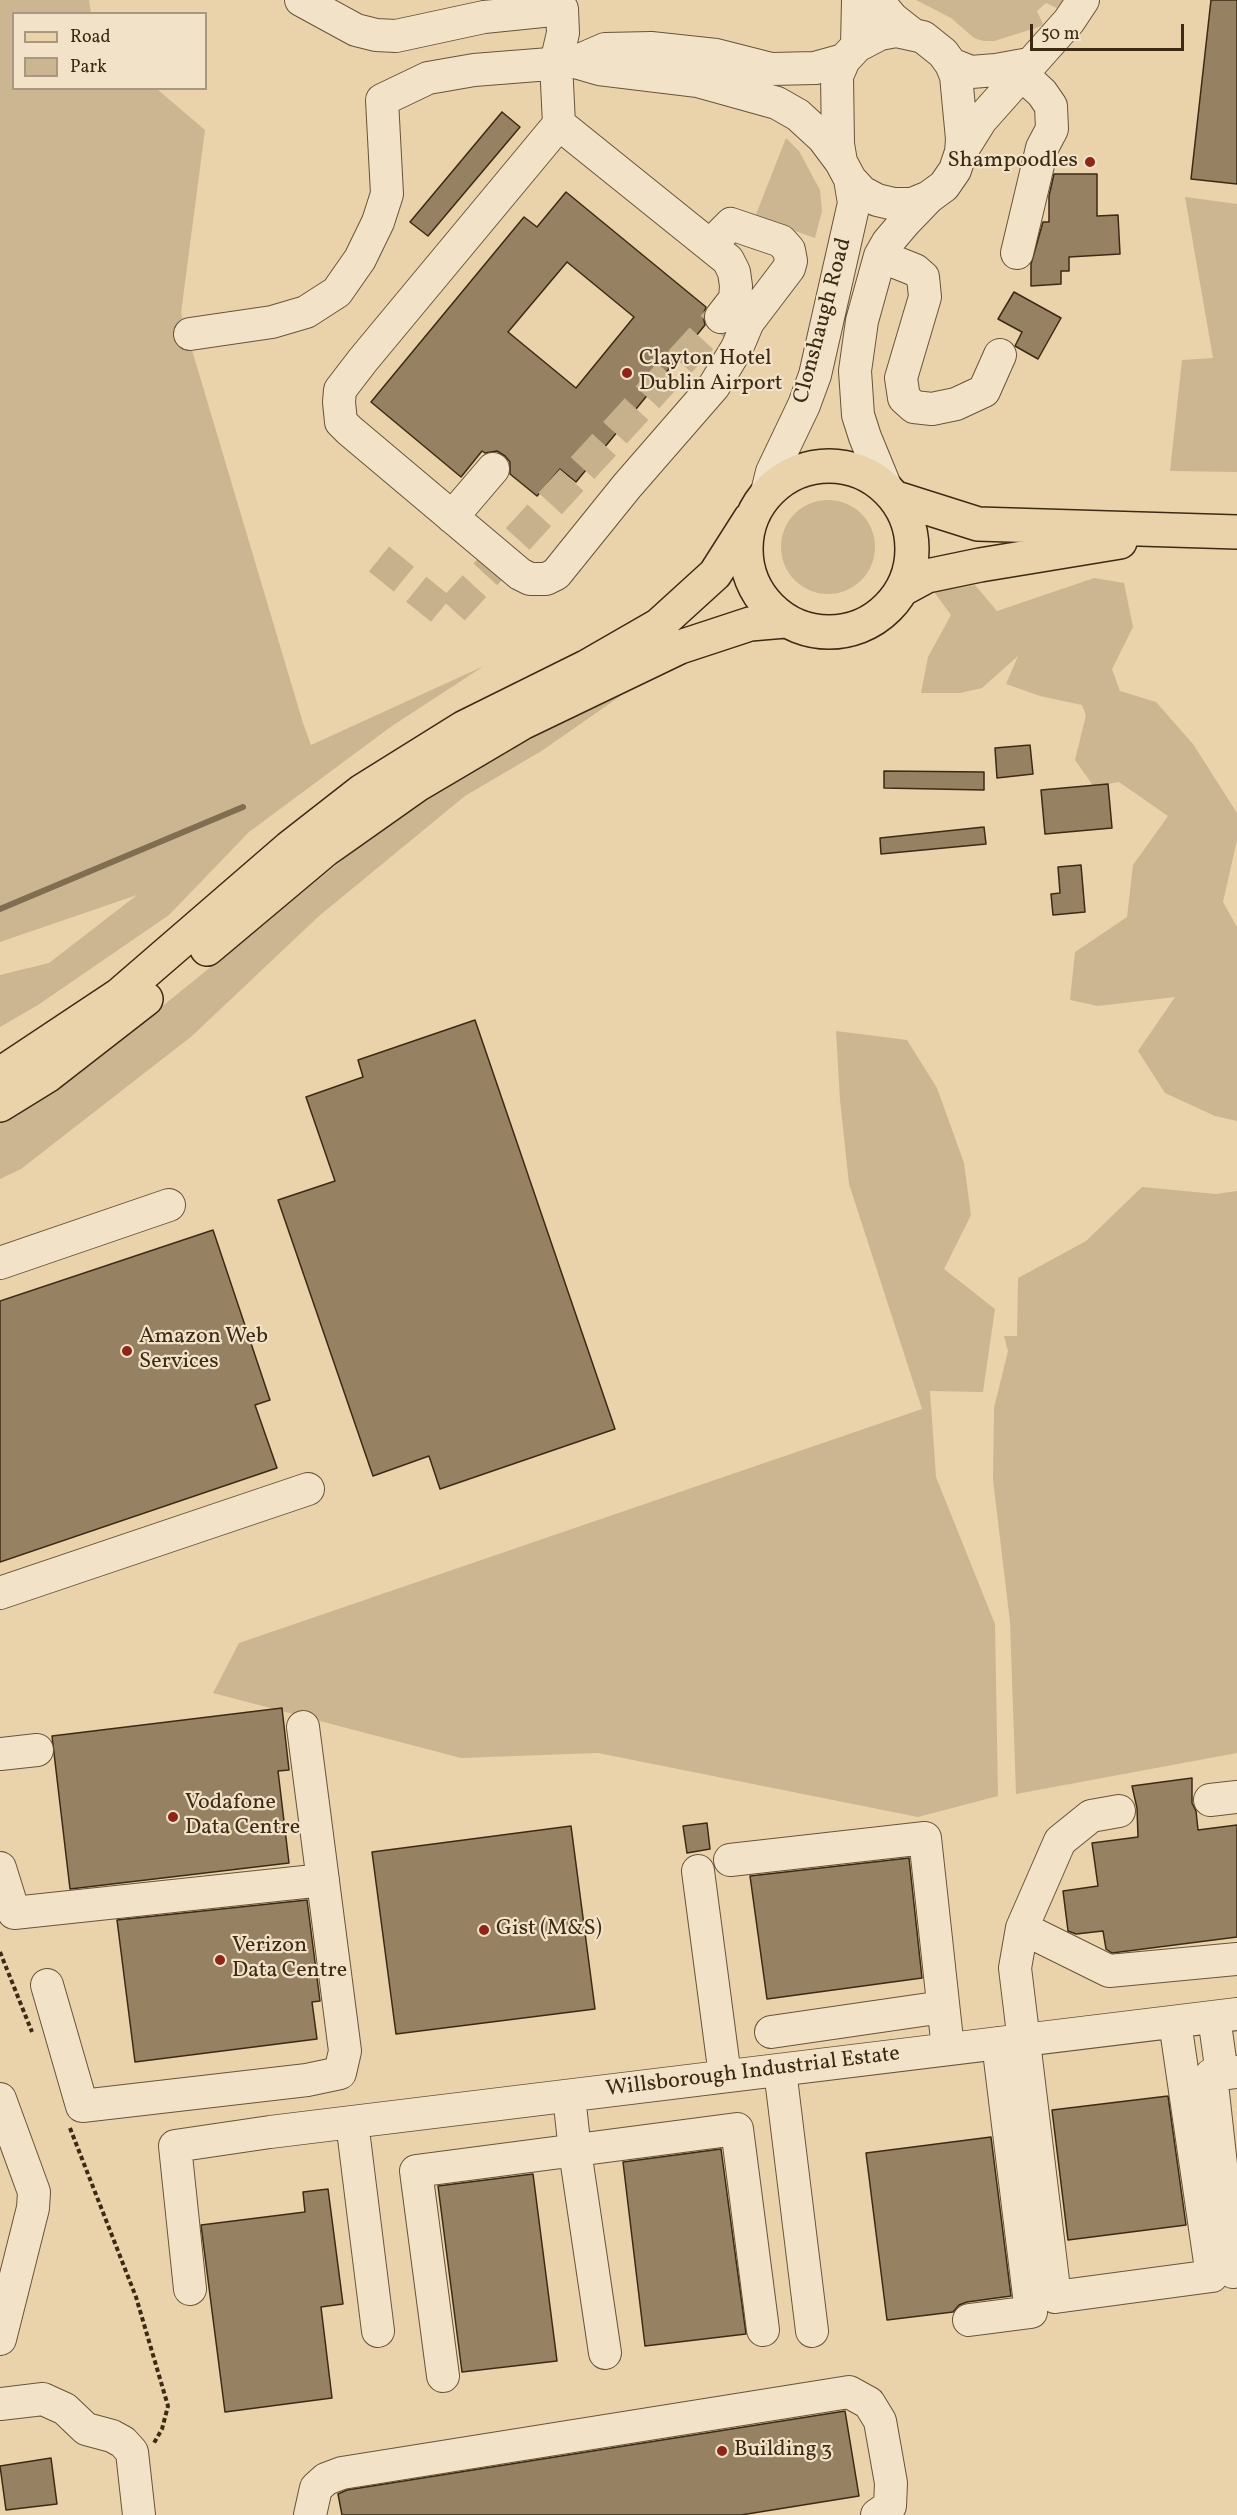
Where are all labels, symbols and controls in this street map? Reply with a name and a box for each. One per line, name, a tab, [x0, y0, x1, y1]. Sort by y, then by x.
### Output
legend	[12, 12, 207, 90]
scale bar	[1033, 12, 1188, 50]
text: 50 m	[1041, 22, 1080, 47]
text: Road	[70, 25, 111, 50]
text: Park	[70, 55, 107, 80]
place label: Shampoodles	[947, 149, 1078, 175]
marker: Shampoodles	[1083, 155, 1097, 169]
street label: Clonshaugh Road	[789, 235, 859, 407]
place label: Clayton Hotel Dublin Airport	[639, 347, 783, 398]
marker: Clayton Hotel Dublin Airport	[620, 366, 634, 380]
place label: Amazon Web Services	[139, 1325, 268, 1376]
marker: Amazon Web Services	[120, 1344, 134, 1358]
place label: Vodafone Data Centre	[185, 1791, 300, 1843]
marker: Vodafone Data Centre	[166, 1810, 180, 1824]
place label: Gist (M&S)	[496, 1917, 602, 1943]
marker: Gist (M&S)	[477, 1923, 491, 1937]
place label: Verizon Data Centre	[232, 1934, 347, 1986]
marker: Verizon Data Centre	[213, 1953, 227, 1967]
street label: Willsborough Industrial Estate	[605, 2042, 901, 2104]
place label: Building 3	[734, 2438, 832, 2464]
marker: Building 3	[715, 2444, 729, 2458]

